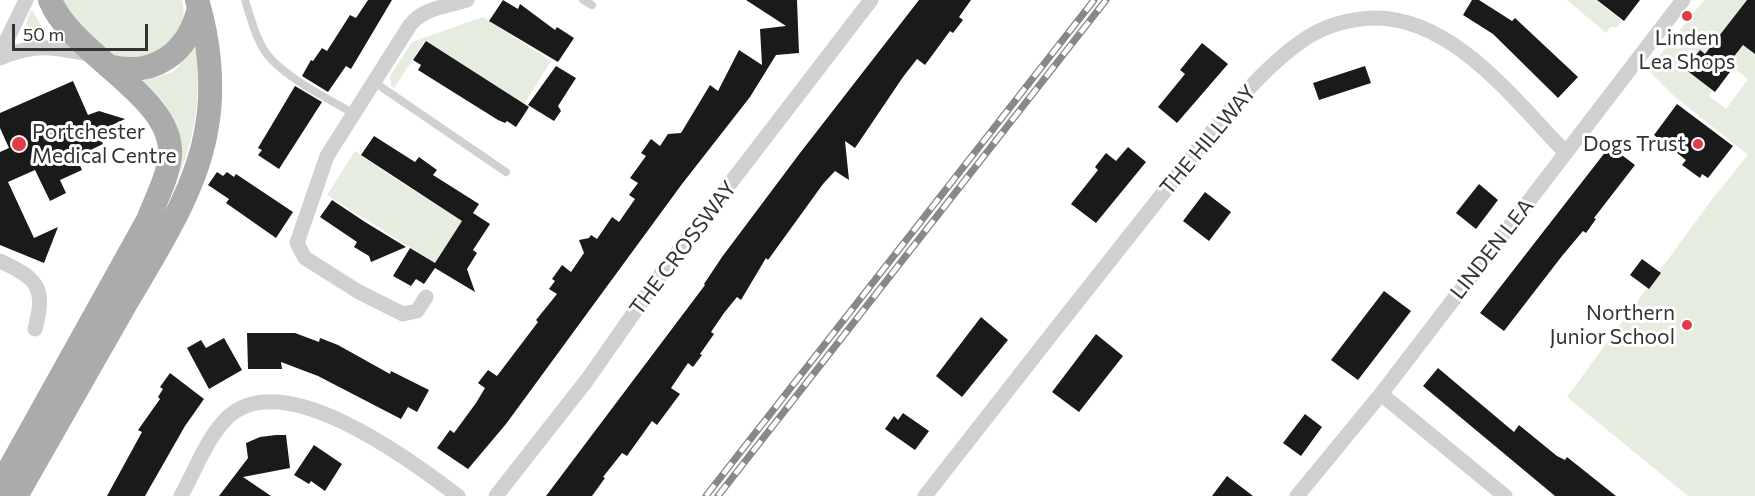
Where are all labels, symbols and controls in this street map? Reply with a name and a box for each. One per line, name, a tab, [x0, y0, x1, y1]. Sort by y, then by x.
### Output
marker: Linden Lea Shops	[1680, 9, 1694, 23]
scale bar	[15, 12, 152, 50]
text: 50 m	[23, 23, 64, 45]
place label: Linden Lea Shops	[1639, 25, 1735, 75]
street label: THE HILLWAY	[1155, 80, 1261, 200]
place label: Portchester Medical Centre	[32, 119, 177, 169]
place label: Dogs Trust	[1583, 131, 1686, 157]
marker: Portchester Medical Centre	[10, 135, 28, 153]
marker: Dogs Trust	[1691, 137, 1705, 151]
street label: THE CROSSWAY	[624, 176, 742, 320]
street label: LINDEN LEA	[1445, 194, 1539, 304]
place label: Northern Junior School	[1550, 300, 1675, 350]
marker: Northern Junior School	[1680, 318, 1694, 332]

